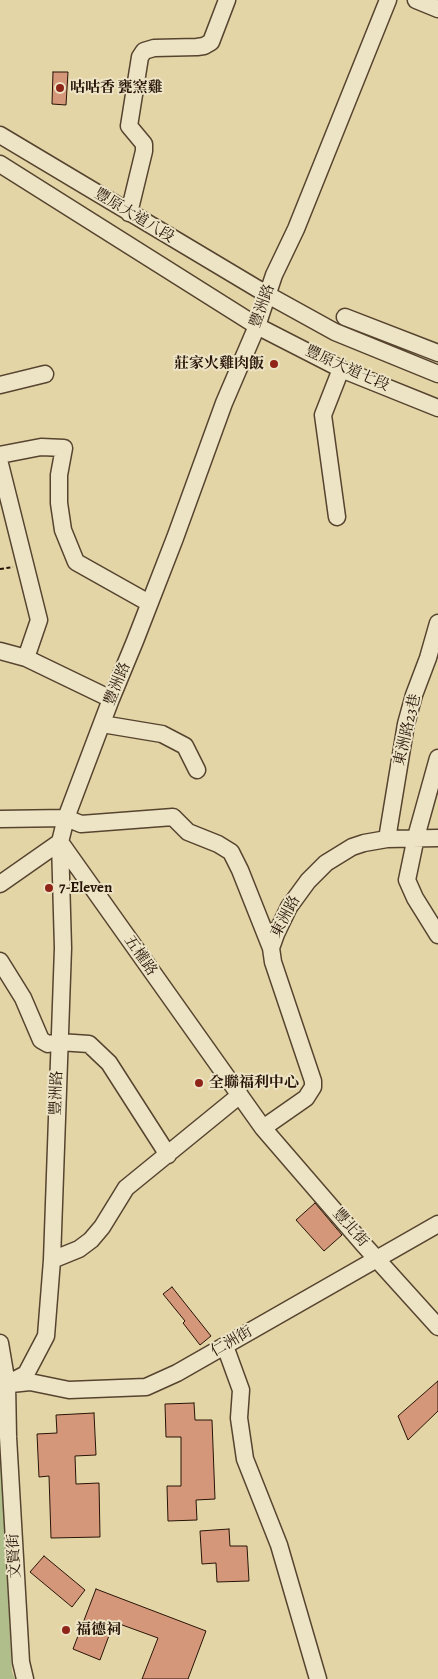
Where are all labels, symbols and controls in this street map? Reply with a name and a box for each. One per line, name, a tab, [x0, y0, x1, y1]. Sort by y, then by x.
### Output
place label: 咕咕香 甕窯雞	[70, 79, 163, 97]
marker: 咕咕香 甕窯雞	[54, 82, 66, 94]
street label: 豐原大道八段	[91, 185, 177, 247]
street label: 豐洲路	[247, 282, 279, 330]
street label: 豐原大道七段	[302, 342, 392, 396]
place label: 莊家火雞肉飯	[174, 355, 264, 373]
marker: 莊家火雞肉飯	[268, 358, 280, 370]
street label: 豐洲路	[101, 660, 135, 708]
street label: 東洲路23巷	[391, 692, 425, 768]
place label: 7-Eleven	[59, 879, 112, 897]
marker: 7-Eleven	[43, 882, 55, 894]
street label: 東洲路	[267, 893, 305, 941]
street label: 五權路	[120, 932, 160, 980]
street label: 豐洲路	[47, 1070, 67, 1116]
place label: 全聯福利中心	[209, 1074, 299, 1092]
marker: 全聯福利中心	[193, 1077, 205, 1089]
street label: 豐北街	[328, 1205, 372, 1251]
street label: 仁洲街	[208, 1323, 256, 1361]
street label: 文賢街	[5, 1533, 25, 1579]
place label: 福德祠	[76, 1621, 121, 1639]
marker: 福德祠	[60, 1624, 72, 1636]

